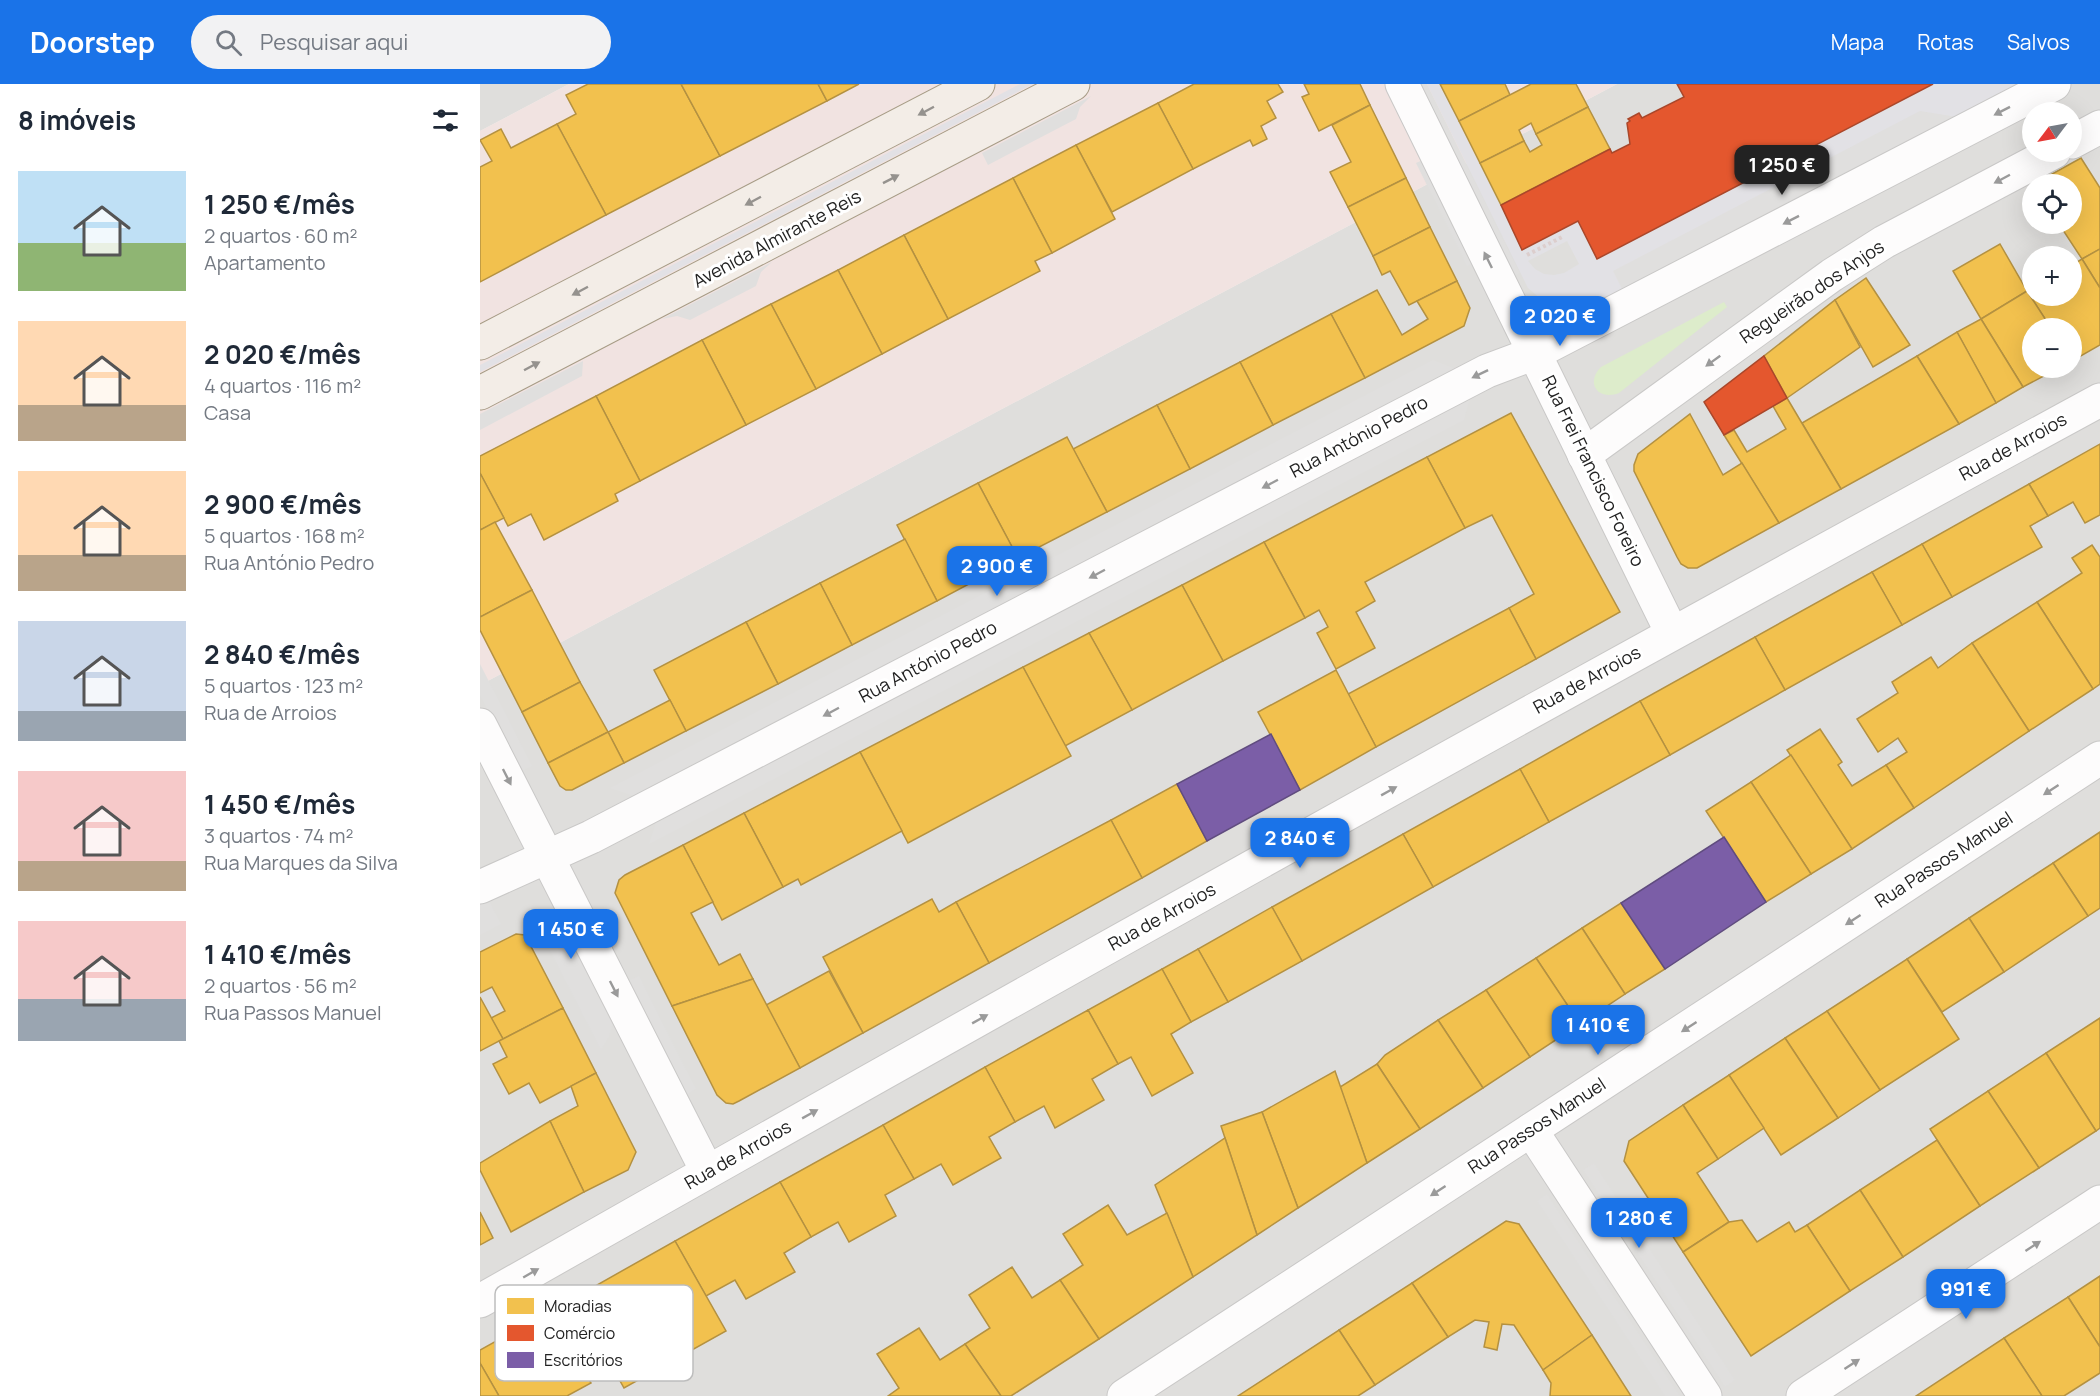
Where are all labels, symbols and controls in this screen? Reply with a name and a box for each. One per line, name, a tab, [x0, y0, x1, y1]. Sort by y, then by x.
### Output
search box	[191, 15, 611, 69]
text: Doorstep	[30, 23, 155, 61]
icon: search	[212, 26, 245, 59]
text: Pesquisar aqui	[260, 27, 408, 57]
text: Mapa	[1831, 28, 1884, 56]
text: Rotas	[1917, 28, 1974, 56]
text: Salvos	[2007, 28, 2070, 56]
text: 8 imóveis	[18, 102, 136, 138]
north arrow	[2022, 102, 2082, 162]
map controls	[2022, 102, 2082, 378]
icon: filters	[429, 104, 462, 137]
one-way arrow	[917, 106, 934, 116]
one-way arrow	[1993, 106, 2010, 116]
pin: 1 250 €	[1727, 145, 1837, 196]
text: 1 250 €	[1748, 151, 1816, 178]
one-way arrow	[883, 174, 900, 184]
one-way arrow	[1993, 174, 2010, 184]
button: locate	[2022, 174, 2082, 234]
street label: Avenida Almirante Reis	[688, 184, 865, 293]
text: 1 250 €/mês	[204, 186, 355, 222]
icon: home	[66, 195, 138, 267]
one-way arrow	[744, 196, 761, 206]
one-way arrow	[1783, 215, 1800, 225]
text: 2 quartos · 60 m²	[204, 222, 357, 249]
street label: Regueirão dos Anjos	[1735, 234, 1888, 348]
button: +	[2022, 246, 2082, 306]
text: Apartamento	[204, 249, 326, 276]
one-way arrow	[1484, 251, 1493, 268]
one-way arrow	[571, 286, 588, 296]
pin: 2 020 €	[1505, 296, 1615, 347]
text: 2 020 €	[1524, 302, 1596, 329]
button: −	[2022, 318, 2082, 378]
text: 2 020 €/mês	[204, 336, 361, 372]
icon: home	[66, 345, 138, 417]
one-way arrow	[1706, 355, 1722, 367]
one-way arrow	[524, 361, 541, 371]
one-way arrow	[1472, 370, 1489, 379]
street label: Rua Frei Francisco Foreiro	[1537, 371, 1651, 570]
text: 4 quartos · 116 m²	[204, 372, 361, 399]
street label: Rua António Pedro	[1285, 390, 1432, 483]
text: Casa	[204, 399, 251, 426]
street label: Rua de Arroios	[1954, 407, 2071, 486]
one-way arrow	[1261, 478, 1279, 488]
text: 2 900 €/mês	[204, 486, 362, 522]
icon: home	[66, 495, 138, 567]
text: 5 quartos · 168 m²	[204, 522, 365, 549]
pin: 2 900 €	[942, 546, 1052, 597]
text: Rua António Pedro	[204, 549, 374, 576]
text: 2 900 €	[961, 552, 1033, 579]
one-way arrow	[1088, 569, 1105, 579]
street label: Rua António Pedro	[854, 615, 1001, 708]
text: 2 840 €/mês	[204, 636, 360, 672]
street label: Rua de Arroios	[1528, 640, 1645, 719]
icon: home	[66, 645, 138, 717]
text: 5 quartos · 123 m²	[204, 672, 363, 699]
text: Rua de Arroios	[204, 699, 337, 726]
one-way arrow	[822, 707, 839, 717]
one-way arrow	[502, 769, 511, 786]
one-way arrow	[2043, 784, 2059, 795]
text: 1 450 €/mês	[204, 786, 355, 822]
one-way arrow	[1381, 786, 1398, 796]
icon: home	[66, 795, 138, 867]
street label: Rua Passos Manuel	[1870, 806, 2017, 913]
pin: 2 840 €	[1245, 818, 1355, 869]
text: 3 quartos · 74 m²	[204, 822, 353, 849]
text: 2 840 €	[1264, 824, 1336, 851]
text: Rua Marques da Silva	[204, 849, 398, 876]
street label: Rua de Arroios	[1103, 877, 1220, 956]
pin: 1 450 €	[516, 909, 626, 960]
one-way arrow	[1845, 914, 1861, 926]
text: 1 450 €	[537, 915, 605, 942]
text: 1 410 €/mês	[204, 936, 351, 972]
icon: home	[66, 945, 138, 1017]
text: 2 quartos · 56 m²	[204, 972, 357, 999]
one-way arrow	[609, 980, 619, 997]
text: Rua Passos Manuel	[204, 999, 382, 1026]
pin: 1 410 €	[1543, 1005, 1653, 1056]
text: 1 410 €	[1566, 1011, 1630, 1038]
one-way arrow	[972, 1014, 989, 1024]
one-way arrow	[1681, 1021, 1698, 1032]
street label: Rua Passos Manuel	[1463, 1072, 1610, 1179]
one-way arrow	[802, 1109, 819, 1119]
street label: Rua de Arroios	[680, 1114, 795, 1194]
one-way arrow	[1430, 1185, 1447, 1196]
pin: 1 280 €	[1584, 1198, 1694, 1249]
text: 1 280 €	[1605, 1204, 1673, 1231]
one-way arrow	[2025, 1240, 2041, 1251]
one-way arrow	[523, 1267, 539, 1278]
pin: 991 €	[1924, 1269, 2008, 1320]
text: 991 €	[1940, 1275, 1992, 1302]
legend	[495, 1285, 693, 1381]
text: Moradias	[544, 1295, 612, 1317]
text: Comércio	[544, 1322, 615, 1344]
text: Escritórios	[544, 1349, 623, 1371]
one-way arrow	[1844, 1359, 1860, 1370]

